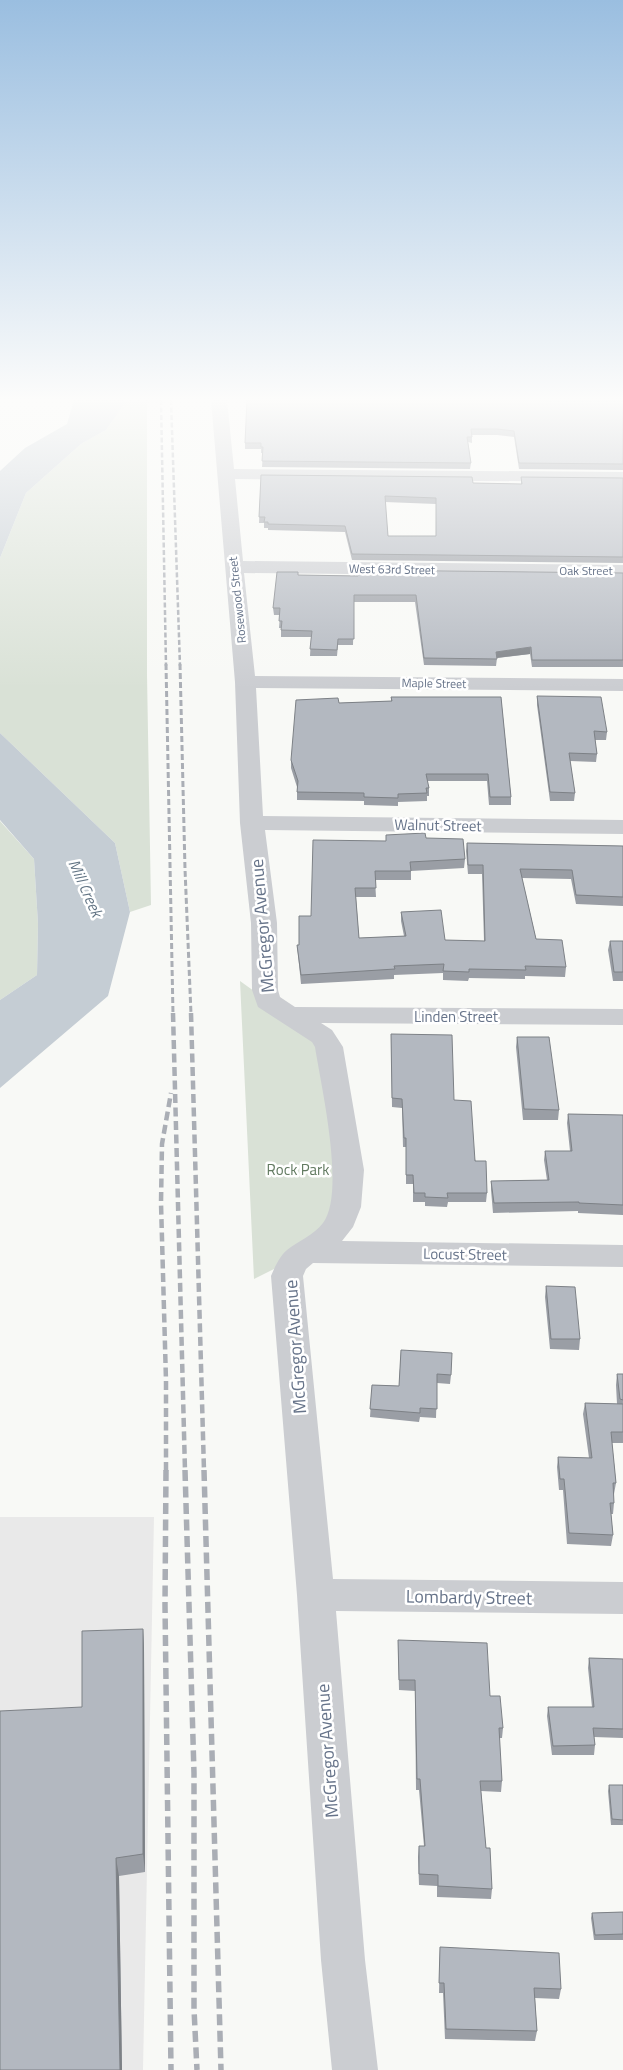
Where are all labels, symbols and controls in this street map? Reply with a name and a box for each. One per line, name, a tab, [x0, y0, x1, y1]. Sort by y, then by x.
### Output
street label: Rosewood Street	[223, 555, 251, 644]
street label: West 63rd Street	[349, 559, 436, 579]
street label: Oak Street	[559, 561, 613, 580]
street label: Maple Street	[401, 673, 467, 693]
street label: Walnut Street	[394, 813, 483, 837]
water label: Mill Creek	[63, 855, 110, 922]
street label: McGregor Avenue	[243, 858, 281, 994]
street label: Linden Street	[414, 1005, 499, 1028]
park label: Rock Park	[267, 1158, 329, 1181]
street label: Locust Street	[423, 1242, 508, 1266]
street label: McGregor Avenue	[277, 1279, 313, 1415]
street label: Lombardy Street	[406, 1582, 533, 1612]
street label: McGregor Avenue	[309, 1683, 345, 1819]

